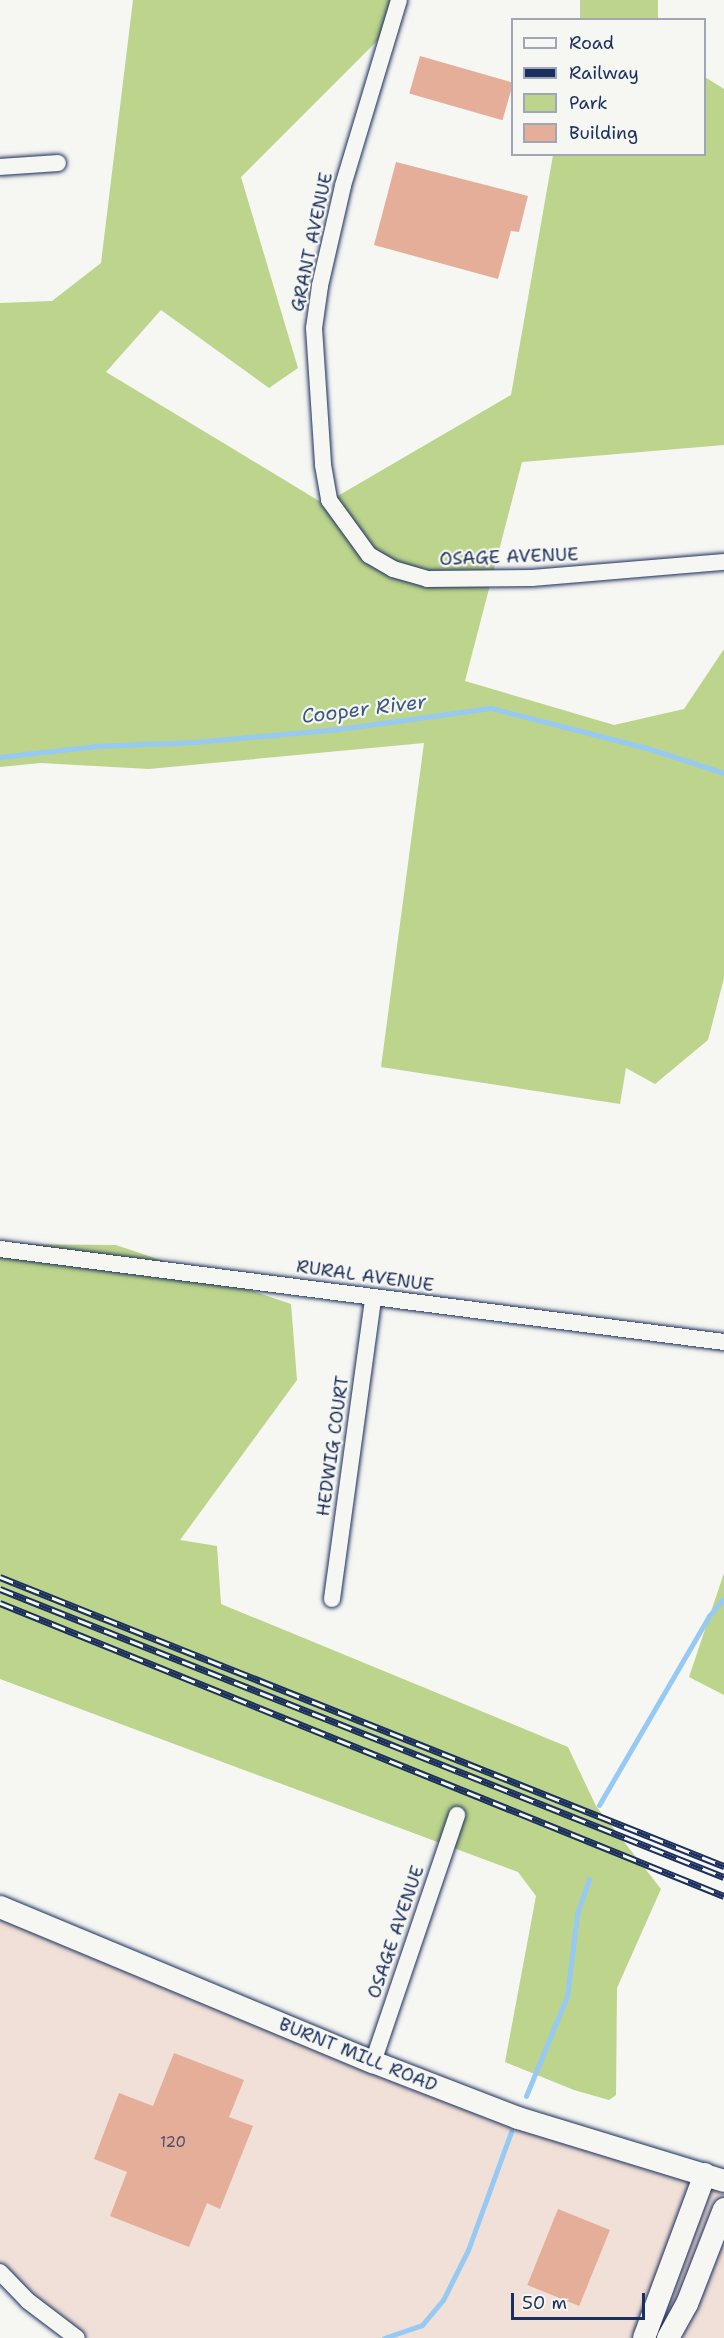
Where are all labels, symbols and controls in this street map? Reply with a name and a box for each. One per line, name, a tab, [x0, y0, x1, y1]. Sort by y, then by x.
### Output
legend	[511, 18, 706, 156]
text: Road	[569, 31, 614, 55]
text: Railway	[569, 61, 639, 85]
text: Park	[569, 91, 608, 115]
text: Building	[569, 121, 638, 145]
street label: GRANT AVENUE	[287, 170, 337, 314]
street label: OSAGE AVENUE	[439, 544, 579, 570]
water label: Cooper River	[300, 689, 428, 729]
street label: RURAL AVENUE	[295, 1256, 435, 1296]
street label: HEDWIG COURT	[312, 1374, 354, 1518]
street label: OSAGE AVENUE	[363, 1863, 429, 2001]
street label: BURNT MILL ROAD	[276, 2013, 440, 2097]
house number: 120	[160, 2134, 186, 2152]
scale bar	[514, 2281, 648, 2319]
text: 50 m	[522, 2291, 567, 2315]

